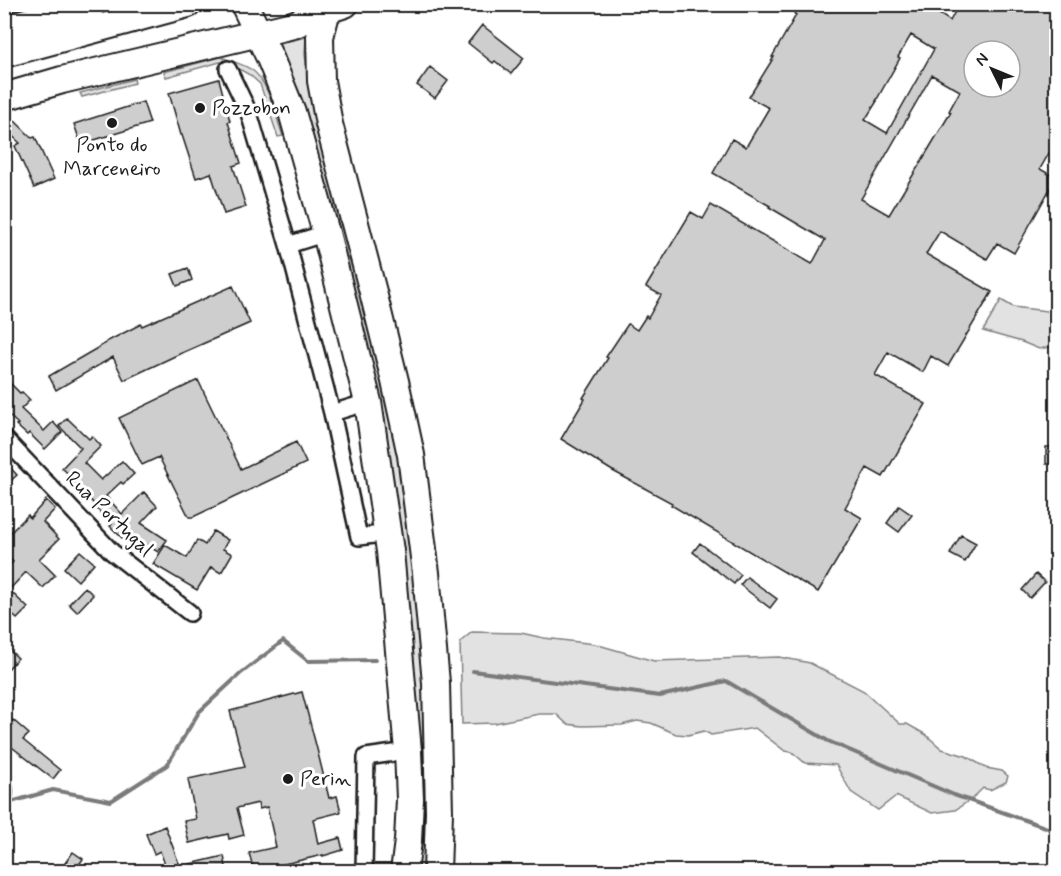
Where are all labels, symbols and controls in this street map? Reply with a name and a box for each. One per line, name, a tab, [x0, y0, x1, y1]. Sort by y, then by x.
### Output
north arrow	[962, 39, 1022, 99]
text: N	[971, 49, 993, 71]
place label: Pozzobon	[212, 94, 291, 122]
marker: Pozzobon	[193, 101, 207, 115]
marker: Ponto do Marceneiro	[105, 116, 119, 130]
place label: Ponto do Marceneiro	[63, 131, 161, 183]
street label: Rua Portugal	[59, 465, 159, 563]
place label: Perin	[300, 765, 352, 793]
marker: Perin	[281, 772, 295, 786]

